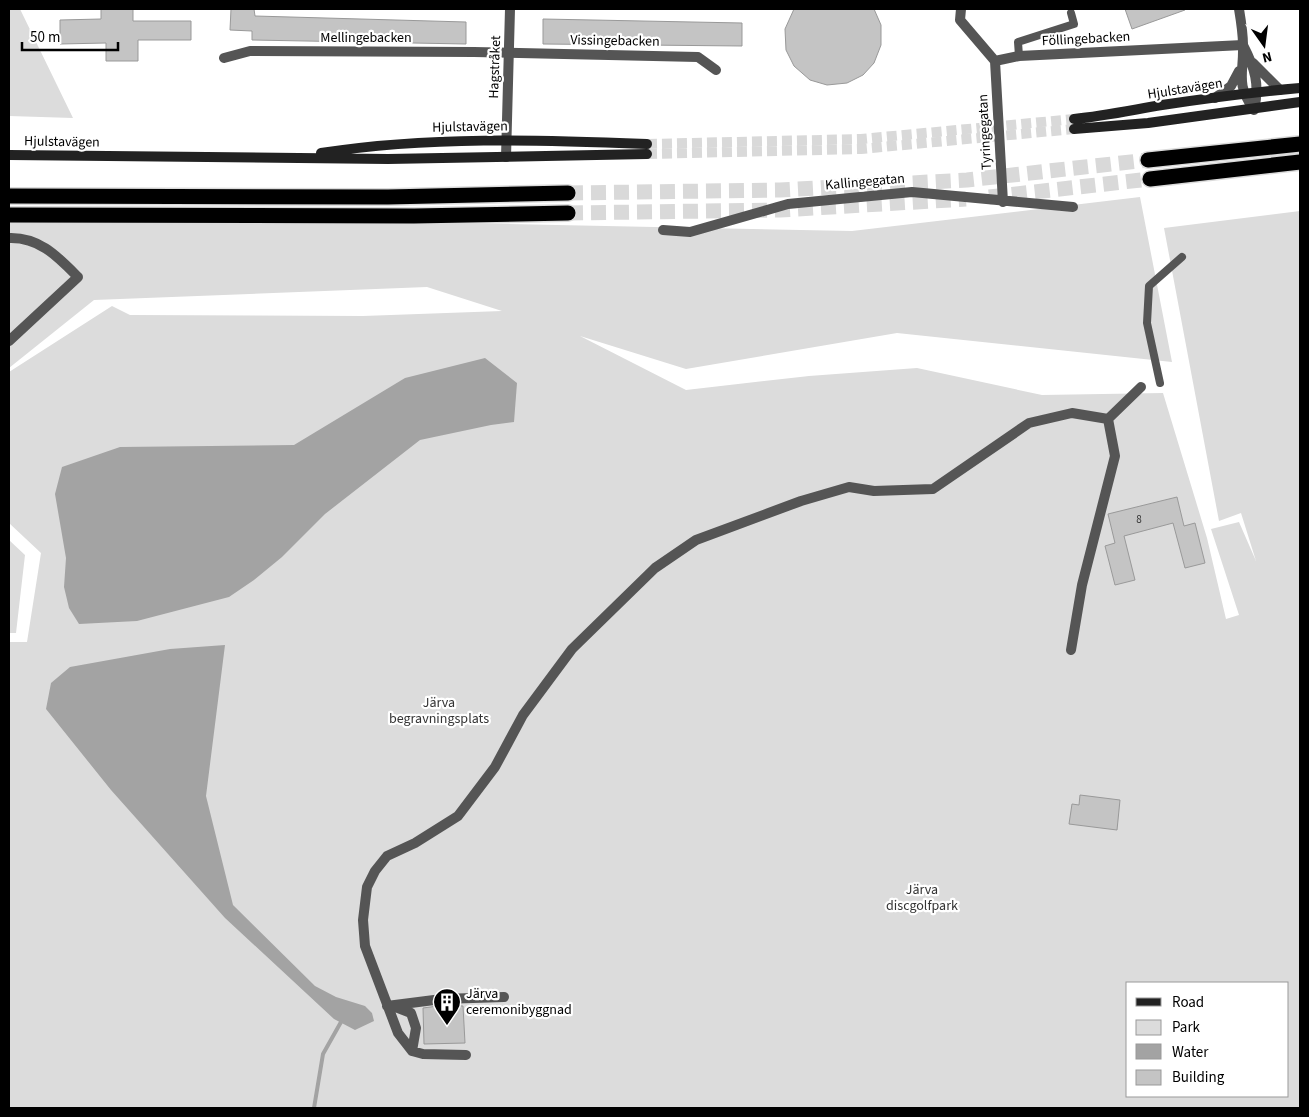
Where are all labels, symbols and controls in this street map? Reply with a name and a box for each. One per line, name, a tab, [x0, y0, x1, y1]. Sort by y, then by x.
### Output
scale bar	[22, 20, 119, 52]
north arrow	[1239, 20, 1289, 70]
text: 50 m	[30, 27, 60, 48]
street label: Föllingebacken	[1041, 27, 1131, 51]
street label: Mellingebacken	[320, 28, 412, 48]
street label: Vissingebacken	[570, 30, 660, 52]
street label: Hagstråket	[484, 35, 506, 99]
text: N	[1260, 46, 1274, 67]
street label: Hjulstavägen	[1146, 73, 1224, 105]
street label: Tyringegatan	[973, 93, 997, 171]
street label: Hjulstavägen	[432, 116, 508, 138]
street label: Hjulstavägen	[24, 131, 100, 153]
street label: Kallingegatan	[824, 169, 906, 195]
house number: 8	[1136, 512, 1142, 527]
park label: Järva begravningsplats	[389, 693, 489, 729]
park label: Järva discgolfpark	[886, 880, 958, 916]
legend	[1126, 982, 1289, 1097]
place label: Järva ceremonibyggnad	[466, 984, 572, 1020]
building icon: Järva ceremonibyggnad	[432, 987, 462, 1026]
text: Road	[1172, 992, 1204, 1013]
text: Park	[1172, 1017, 1201, 1038]
text: Water	[1172, 1042, 1209, 1063]
text: Building	[1172, 1067, 1225, 1088]

